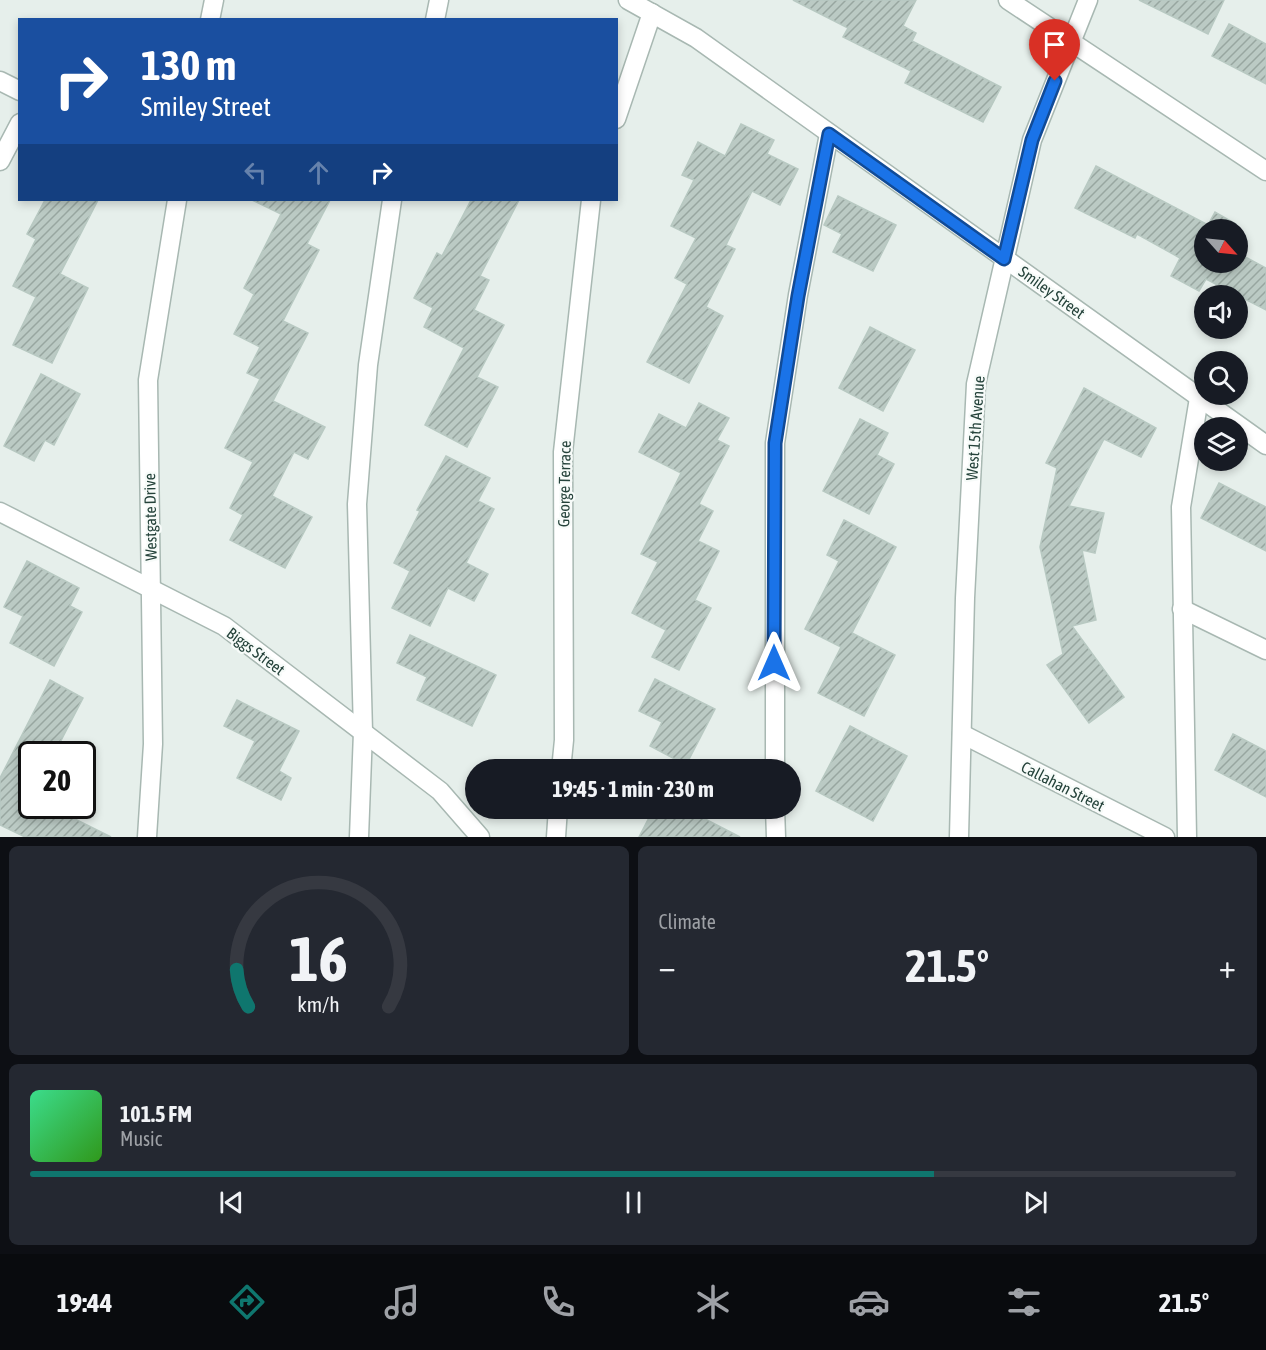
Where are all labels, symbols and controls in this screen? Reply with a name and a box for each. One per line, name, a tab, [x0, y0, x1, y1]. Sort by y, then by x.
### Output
pin	[1029, 19, 1080, 81]
icon: arrive	[1038, 28, 1071, 61]
text: 130 m	[141, 41, 236, 89]
icon: right	[42, 42, 120, 120]
text: Smiley Street	[141, 91, 271, 122]
icon: left	[239, 156, 272, 189]
icon: ahead	[302, 156, 335, 189]
icon: right	[365, 156, 398, 189]
north arrow	[1194, 219, 1248, 273]
map controls	[1194, 219, 1248, 471]
street label: Smiley Street	[1015, 262, 1089, 323]
button: sound	[1194, 285, 1248, 339]
button: search	[1194, 351, 1248, 405]
street label: West 15th Avenue	[962, 375, 988, 481]
button: layers	[1194, 417, 1248, 471]
street label: George Terrace	[554, 441, 575, 527]
street label: Westgate Drive	[140, 473, 161, 561]
street label: Biggs Street	[223, 623, 289, 680]
position arrow	[742, 631, 806, 695]
speed limit sign: 20	[18, 741, 96, 819]
street label: Callahan Street	[1018, 757, 1108, 815]
text: 19:45 · 1 min · 230 m	[552, 776, 714, 802]
text: Climate	[659, 910, 716, 933]
text: 16	[289, 923, 348, 994]
text: 21.5°	[905, 940, 989, 992]
text: −	[659, 947, 676, 985]
text: +	[1219, 947, 1236, 985]
text: km/h	[297, 993, 340, 1018]
text: 101.5 FM	[120, 1101, 192, 1127]
text: Music	[120, 1127, 162, 1150]
icon: previous	[215, 1186, 248, 1219]
icon: pause	[617, 1186, 650, 1219]
icon: next	[1019, 1186, 1052, 1219]
icon: directions	[226, 1281, 268, 1323]
icon: music	[381, 1281, 423, 1323]
icon: phone	[537, 1281, 579, 1323]
icon: climate	[692, 1281, 734, 1323]
icon: car	[848, 1281, 890, 1323]
icon: filters	[1003, 1281, 1045, 1323]
text: 19:44	[57, 1287, 112, 1318]
text: 21.5°	[1159, 1287, 1209, 1318]

